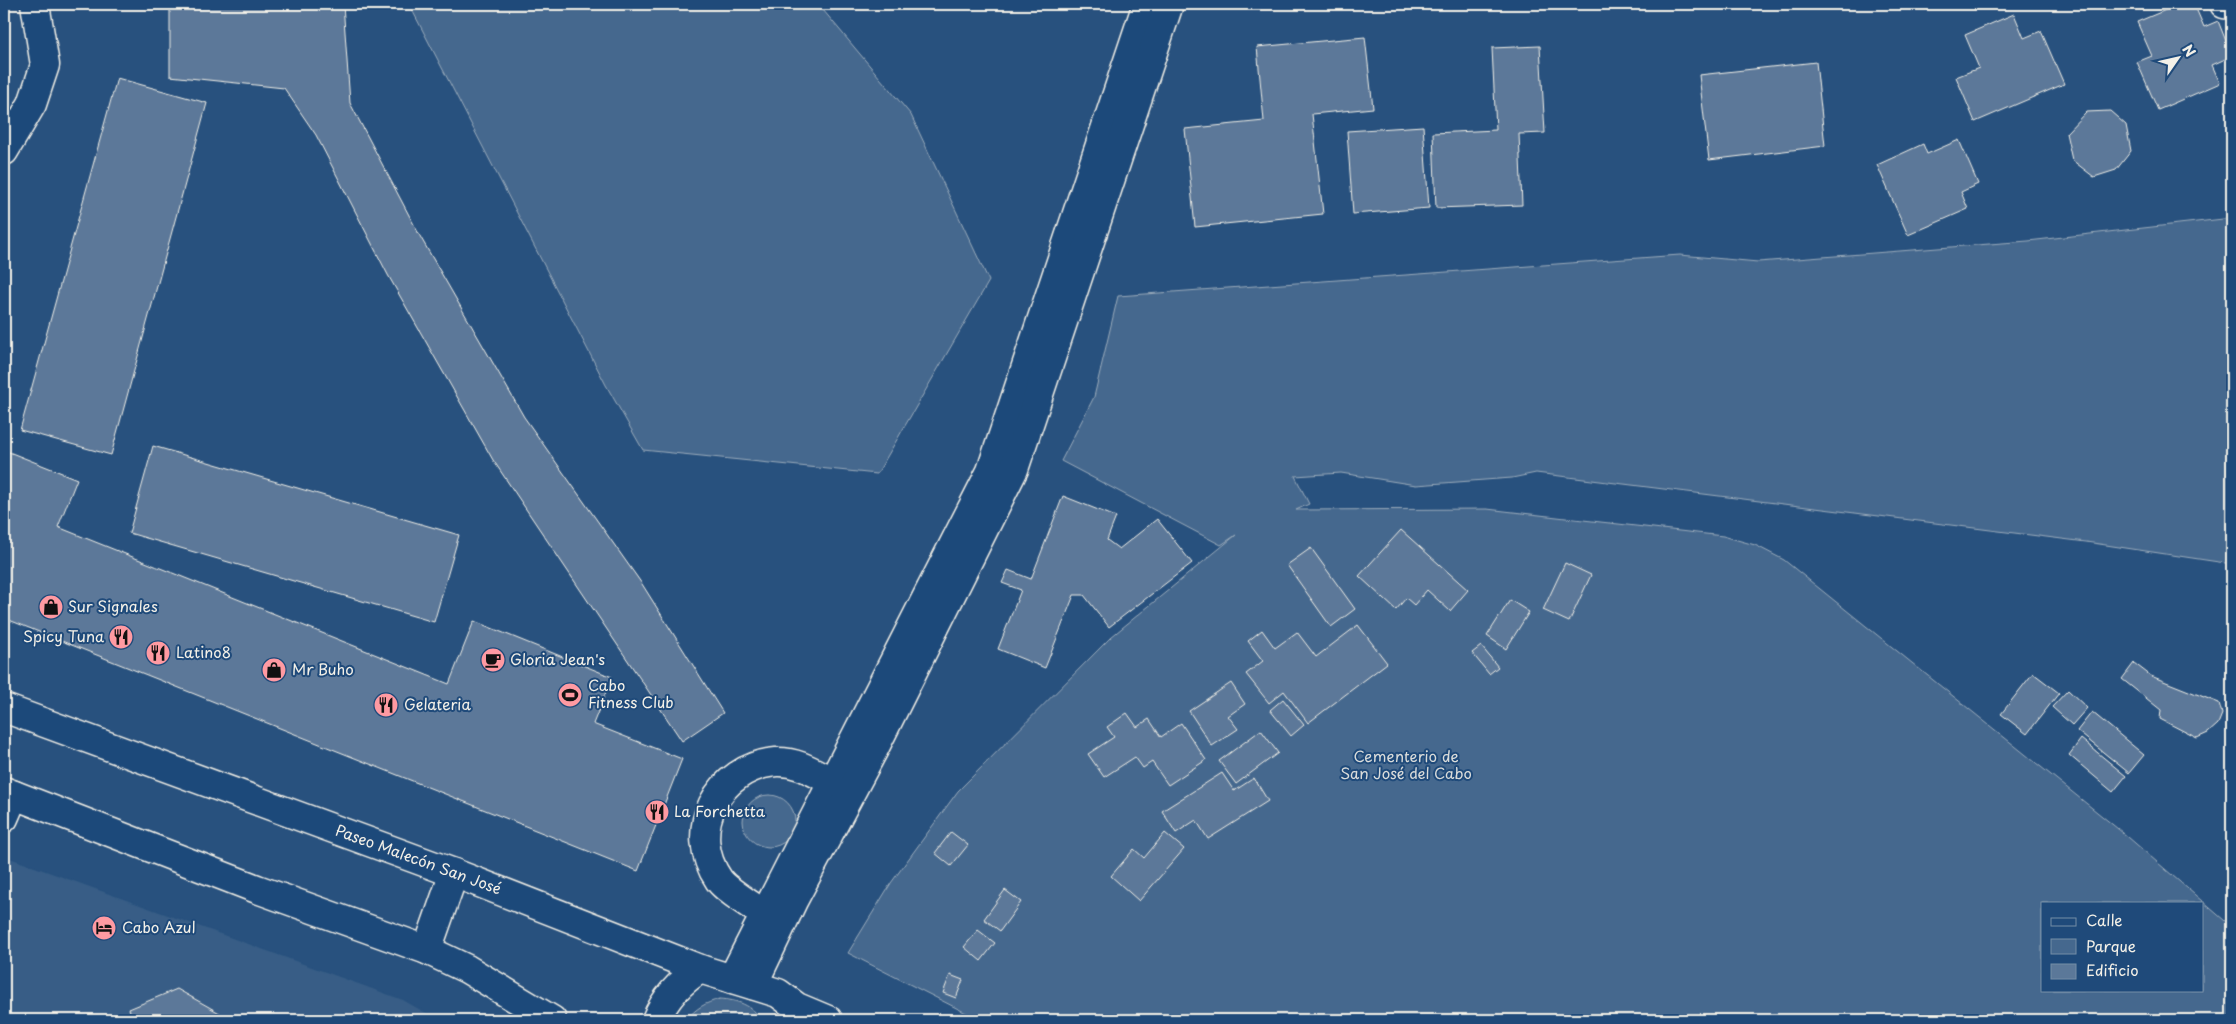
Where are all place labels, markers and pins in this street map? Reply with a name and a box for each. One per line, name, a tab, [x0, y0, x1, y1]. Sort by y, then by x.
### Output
shop icon: Sur Signales	[38, 594, 64, 620]
place label: Sur Signales	[68, 594, 158, 617]
place label: Spicy Tuna	[23, 624, 104, 647]
restaurant icon: Spicy Tuna	[108, 624, 134, 650]
restaurant icon: Latino8	[145, 640, 171, 666]
place label: Latino8	[176, 640, 231, 663]
cafe icon: Gloria Jean's	[480, 647, 506, 673]
place label: Gloria Jean's	[510, 647, 605, 670]
shop icon: Mr Buho	[261, 657, 287, 683]
place label: Mr Buho	[292, 657, 354, 680]
place label: Cabo Fitness Club	[588, 673, 674, 713]
sports icon: Cabo Fitness Club	[557, 682, 583, 708]
restaurant icon: Gelateria	[373, 692, 399, 718]
place label: Gelateria	[404, 692, 472, 715]
restaurant icon: La Forchetta	[644, 799, 670, 825]
place label: La Forchetta	[674, 799, 766, 822]
hotel icon: Cabo Azul	[91, 915, 117, 941]
place label: Cabo Azul	[122, 915, 196, 938]

